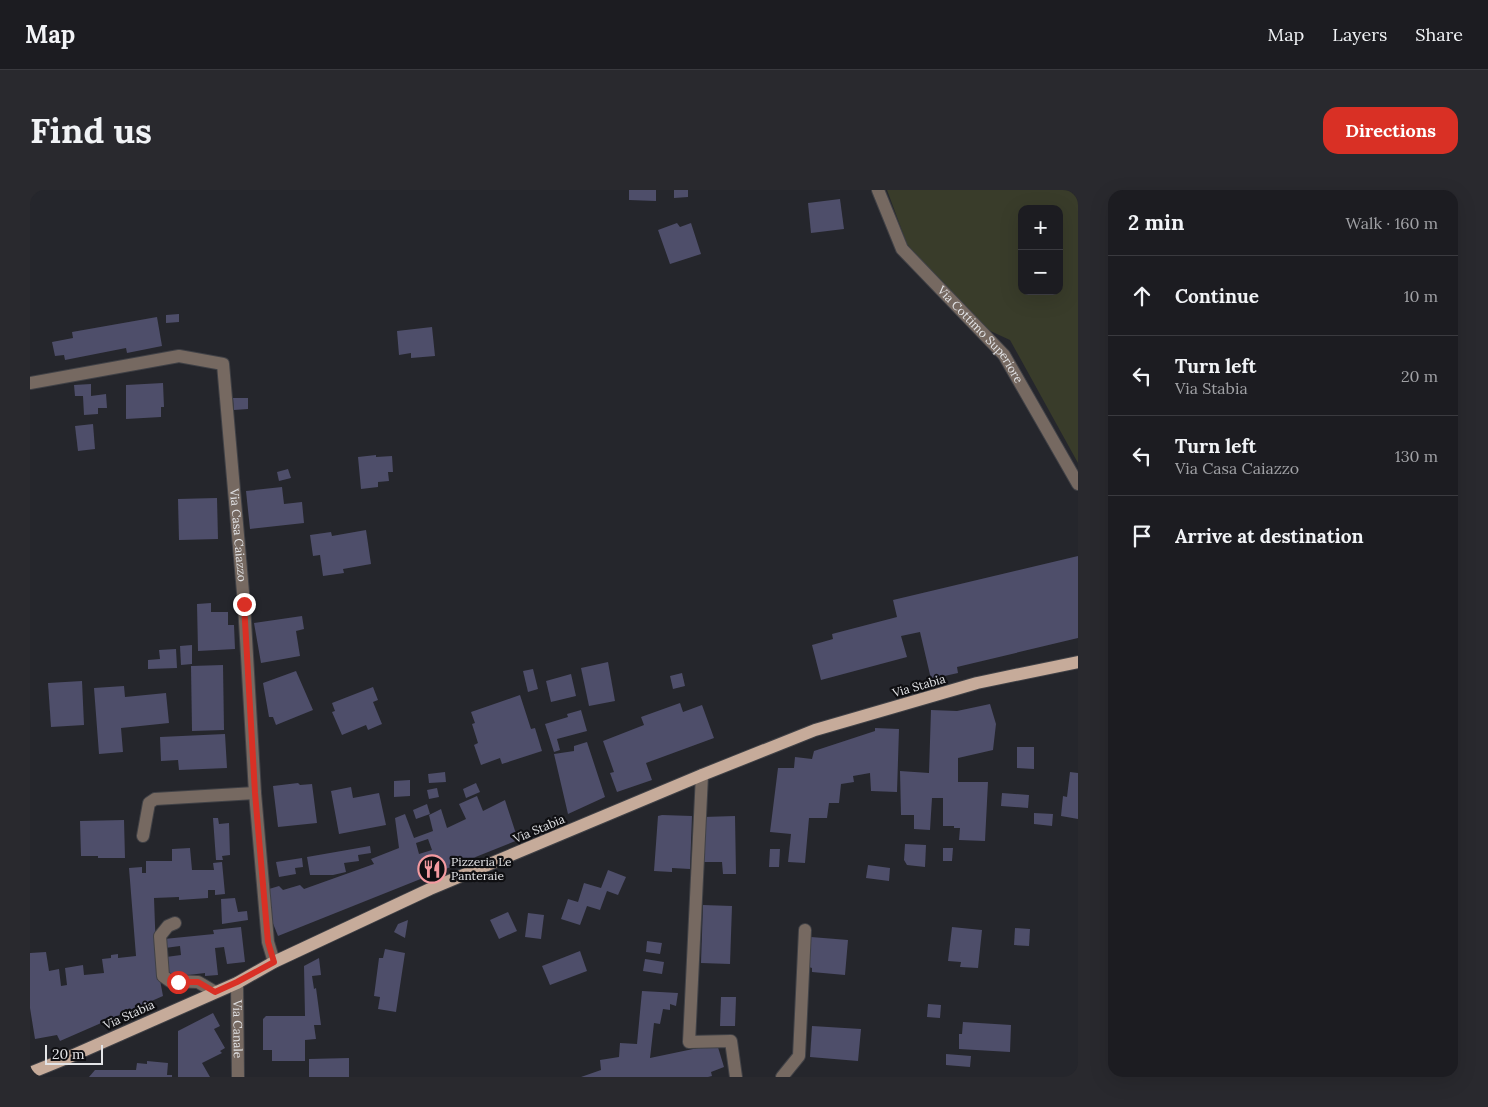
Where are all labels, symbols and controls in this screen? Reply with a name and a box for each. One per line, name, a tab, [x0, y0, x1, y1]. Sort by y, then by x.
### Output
text: Map	[25, 19, 75, 50]
text: Map	[1268, 23, 1304, 46]
text: Layers	[1332, 23, 1387, 46]
text: Share	[1415, 23, 1463, 46]
button: Directions	[1323, 107, 1458, 154]
text: Find us	[30, 108, 152, 153]
map controls	[1018, 205, 1063, 295]
button: +	[1018, 205, 1063, 250]
text: 2 min	[1128, 209, 1184, 236]
text: Walk · 160 m	[1346, 213, 1438, 233]
button: −	[1018, 250, 1063, 295]
street label: Via Cottimo Superiore	[934, 282, 1027, 386]
icon: ahead	[1128, 282, 1156, 310]
text: Continue	[1175, 284, 1259, 308]
text: 10 m	[1404, 286, 1438, 306]
text: Turn left	[1175, 354, 1256, 378]
icon: left	[1128, 362, 1156, 390]
text: 20 m	[1401, 366, 1438, 386]
text: Via Stabia	[1175, 378, 1248, 398]
text: Turn left	[1175, 434, 1256, 458]
icon: left	[1128, 442, 1156, 470]
text: 130 m	[1395, 446, 1438, 466]
text: Via Casa Caiazzo	[1175, 458, 1299, 478]
street label: Via Casa Caiazzo	[227, 487, 250, 582]
icon: arrive	[1128, 522, 1156, 550]
text: Arrive at destination	[1175, 524, 1364, 548]
route end	[233, 593, 256, 616]
street label: Via Stabia	[890, 671, 947, 701]
street label: Via Stabia	[510, 811, 567, 846]
restaurant icon: Pizzeria Le Panteraie	[417, 854, 447, 884]
place label: Pizzeria Le Panteraie	[451, 854, 512, 883]
route start	[167, 971, 190, 994]
street label: Via Stabia	[100, 997, 157, 1033]
street label: Via Canale	[230, 999, 246, 1059]
scale bar	[45, 1042, 102, 1065]
text: 20 m	[52, 1045, 84, 1063]

